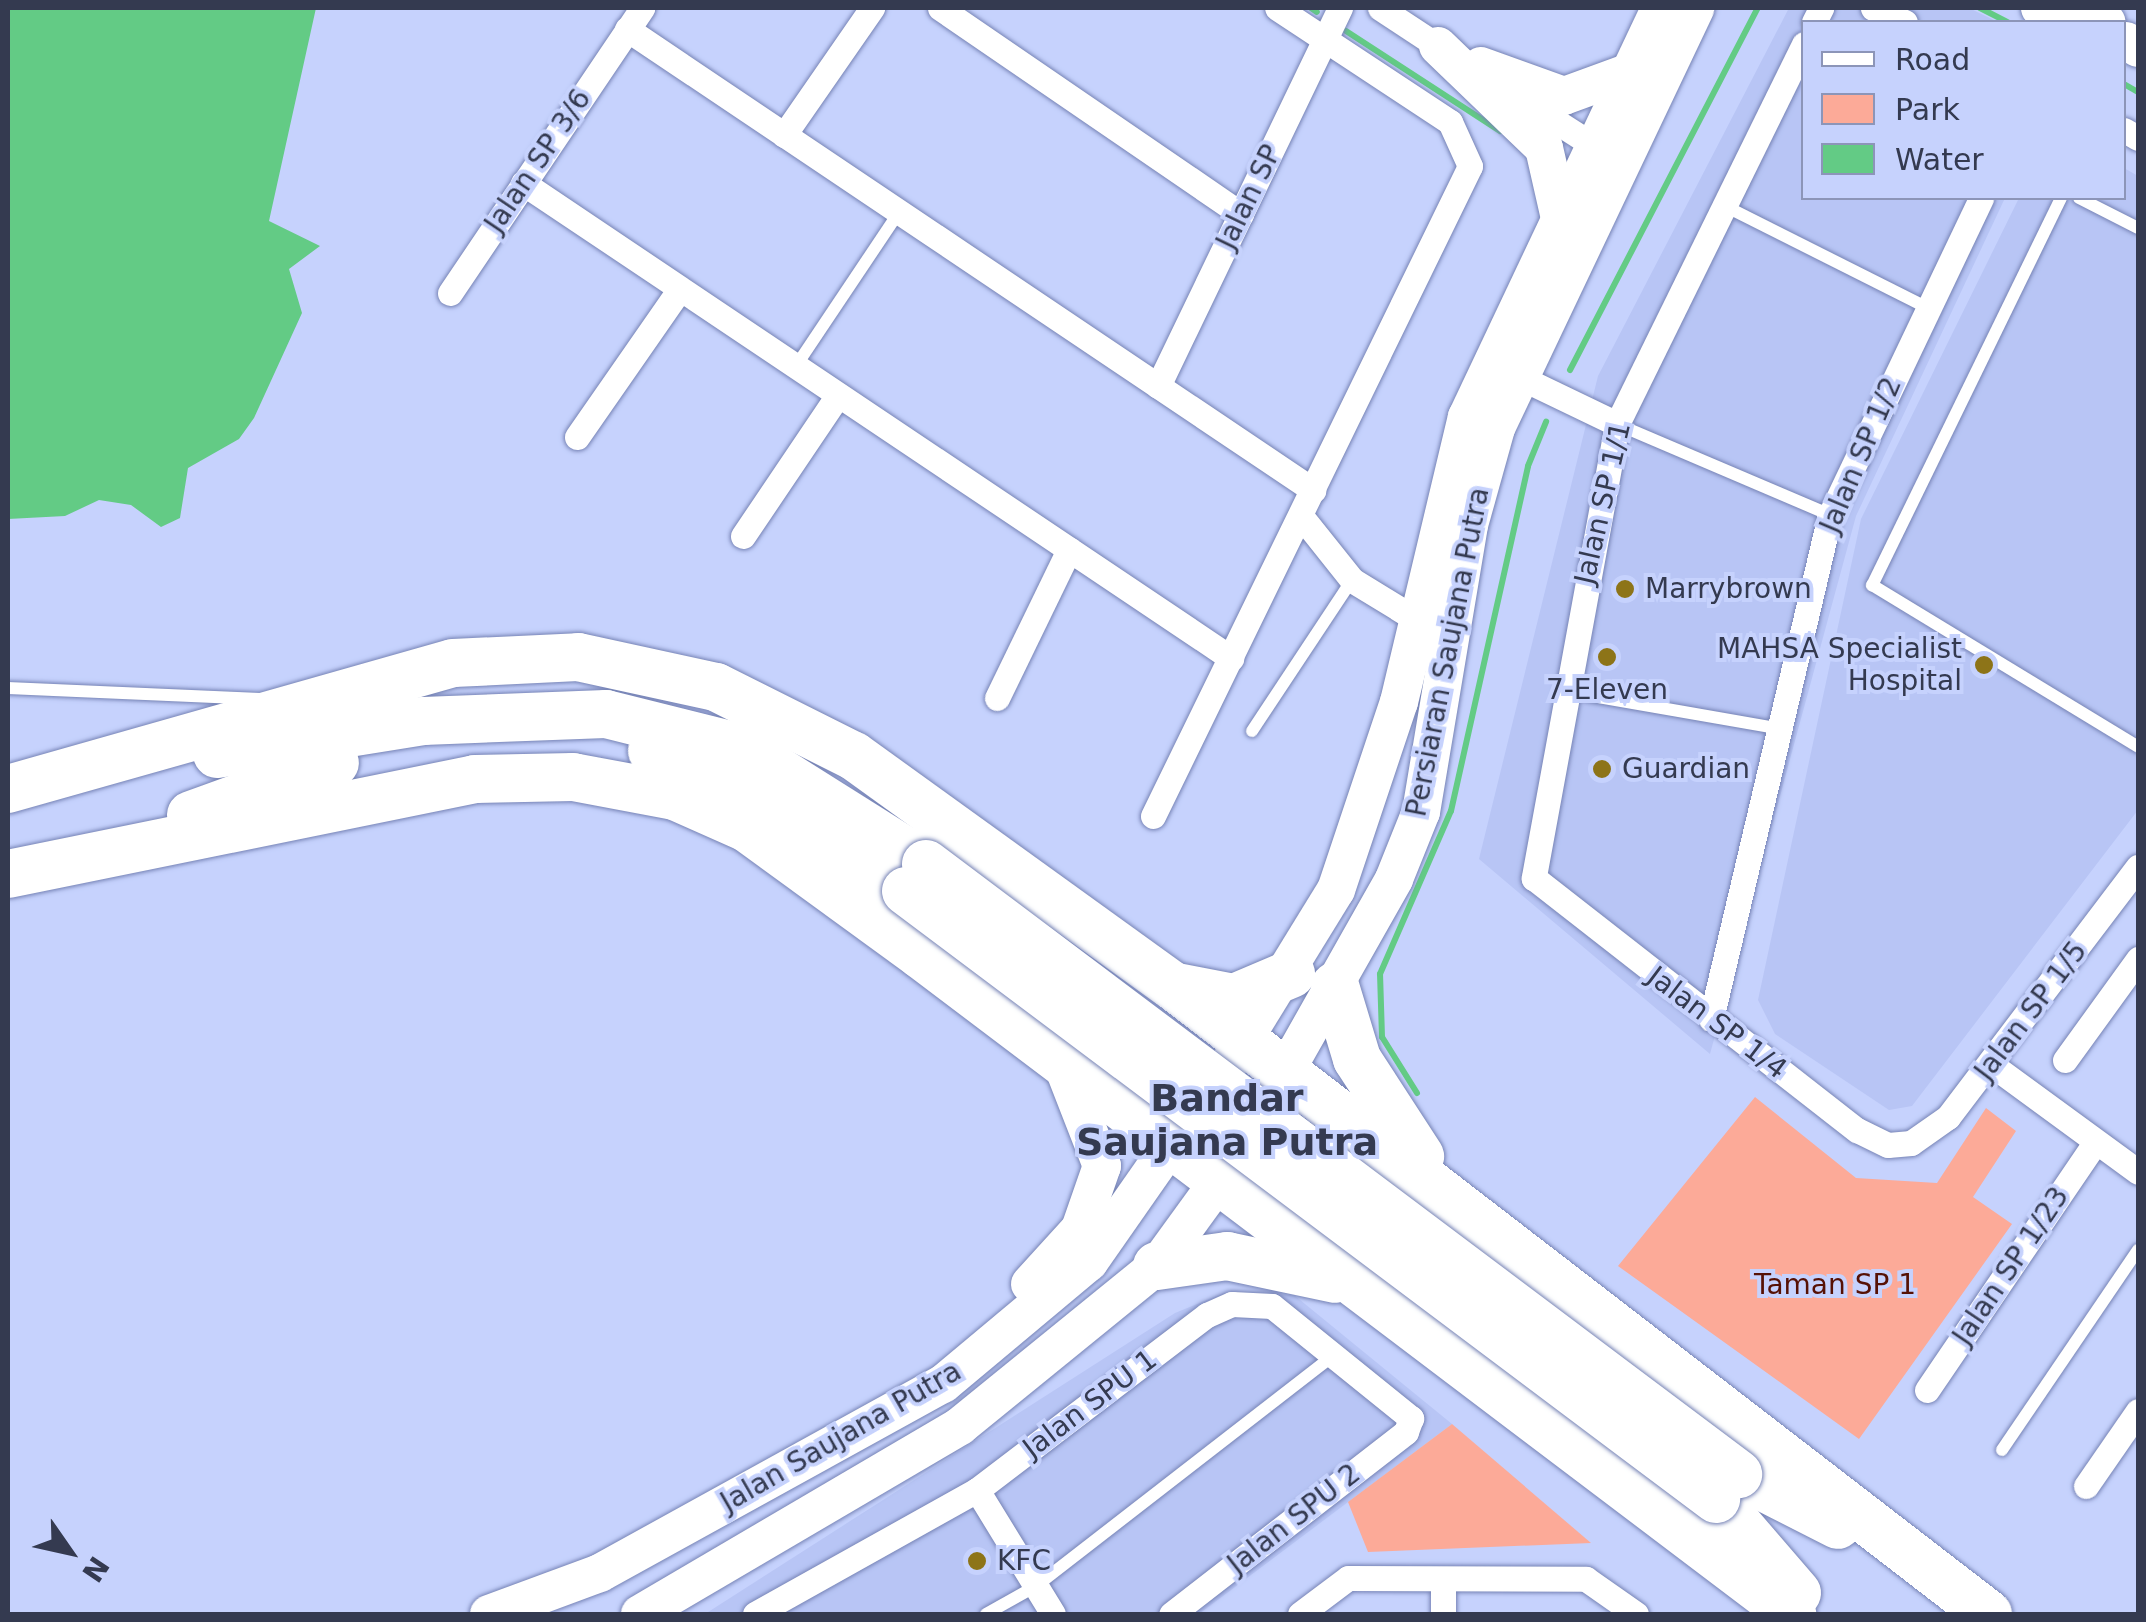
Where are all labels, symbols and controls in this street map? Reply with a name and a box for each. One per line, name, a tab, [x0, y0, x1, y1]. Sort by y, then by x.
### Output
legend	[1801, 20, 2126, 200]
text: Road	[1895, 42, 1970, 77]
street label: Jalan SP 3/6	[478, 83, 598, 239]
text: Park	[1895, 92, 1960, 127]
street label: Jalan SP	[1209, 139, 1289, 255]
text: Water	[1895, 142, 1984, 177]
street label: Jalan SP 1/2	[1813, 372, 1909, 538]
street label: Jalan SP 1/1	[1568, 419, 1638, 587]
street label: Persiaran Saujana Putra	[1400, 485, 1496, 819]
place label: Marrybrown	[1645, 572, 1812, 606]
marker: Marrybrown	[1614, 578, 1636, 600]
place label: MAHSA Specialist Hospital	[1717, 632, 1962, 698]
marker: 7-Eleven	[1596, 646, 1618, 668]
marker: MAHSA Specialist Hospital	[1971, 652, 1997, 678]
place label: 7-Eleven	[1546, 673, 1668, 707]
place label: Guardian	[1622, 752, 1750, 786]
marker: Guardian	[1591, 758, 1613, 780]
street label: Jalan SP 1/5	[1968, 935, 2094, 1087]
street label: Jalan SP 1/4	[1641, 960, 1793, 1086]
district label: Bandar Saujana Putra	[1076, 1076, 1378, 1166]
street label: Jalan SP 1/23	[1946, 1181, 2076, 1351]
park label: Taman SP 1	[1754, 1268, 1916, 1302]
street label: Jalan SPU 1	[1016, 1343, 1164, 1465]
street label: Jalan Saujana Putra	[715, 1354, 967, 1520]
street label: Jalan SPU 2	[1221, 1457, 1367, 1581]
north arrow	[20, 1502, 120, 1602]
place label: KFC	[997, 1544, 1051, 1578]
text: N	[75, 1550, 116, 1588]
marker: KFC	[966, 1550, 988, 1572]

